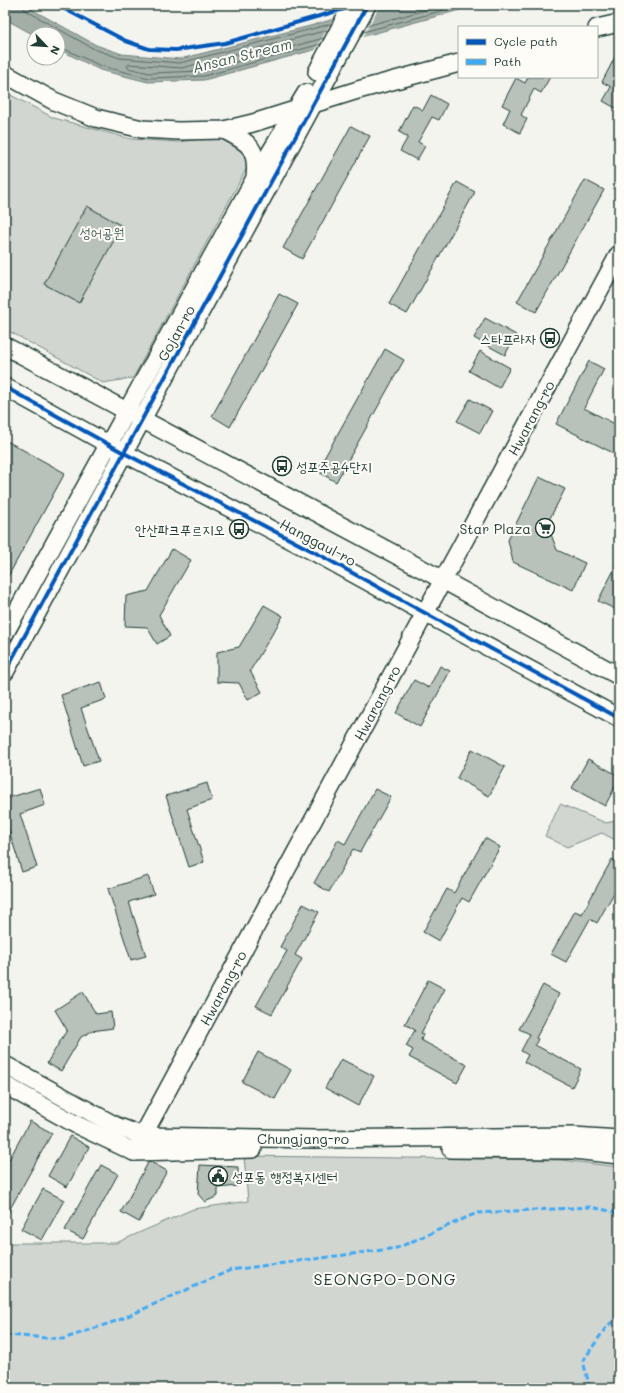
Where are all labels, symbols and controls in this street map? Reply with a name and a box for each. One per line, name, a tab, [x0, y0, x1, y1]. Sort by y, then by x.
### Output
north arrow	[26, 26, 66, 66]
legend	[458, 26, 598, 78]
water label: Ansan Stream	[190, 33, 294, 77]
text: Cycle path	[494, 33, 557, 49]
text: N	[47, 43, 64, 57]
text: Path	[494, 53, 521, 69]
park label: 성어공원	[79, 223, 125, 242]
street label: Gojan-ro	[153, 302, 199, 364]
bus stop icon: 스타프라자	[539, 327, 561, 349]
place label: 스타프라자	[480, 329, 537, 348]
street label: Hwarang-ro	[503, 377, 559, 459]
bus stop icon: 성포주공4단지	[271, 455, 293, 477]
place label: 성포주공4단지	[296, 457, 372, 476]
street label: Hanggaul-ro	[277, 514, 359, 570]
supermarket icon: Star Plaza	[534, 517, 556, 539]
bus stop icon: 안산파크푸르지오	[228, 518, 250, 540]
place label: Star Plaza	[459, 519, 531, 538]
place label: 안산파크푸르지오	[135, 520, 225, 539]
street label: Hwarang-ro	[349, 662, 405, 744]
street label: Hwarang-ro	[195, 947, 251, 1029]
street label: Chungjang-ro	[257, 1129, 349, 1148]
public building icon: 성포동 행정복지센터	[207, 1165, 229, 1187]
place label: 성포동 행정복지센터	[232, 1167, 338, 1186]
district label: SEONGPO-DONG	[313, 1268, 457, 1289]

